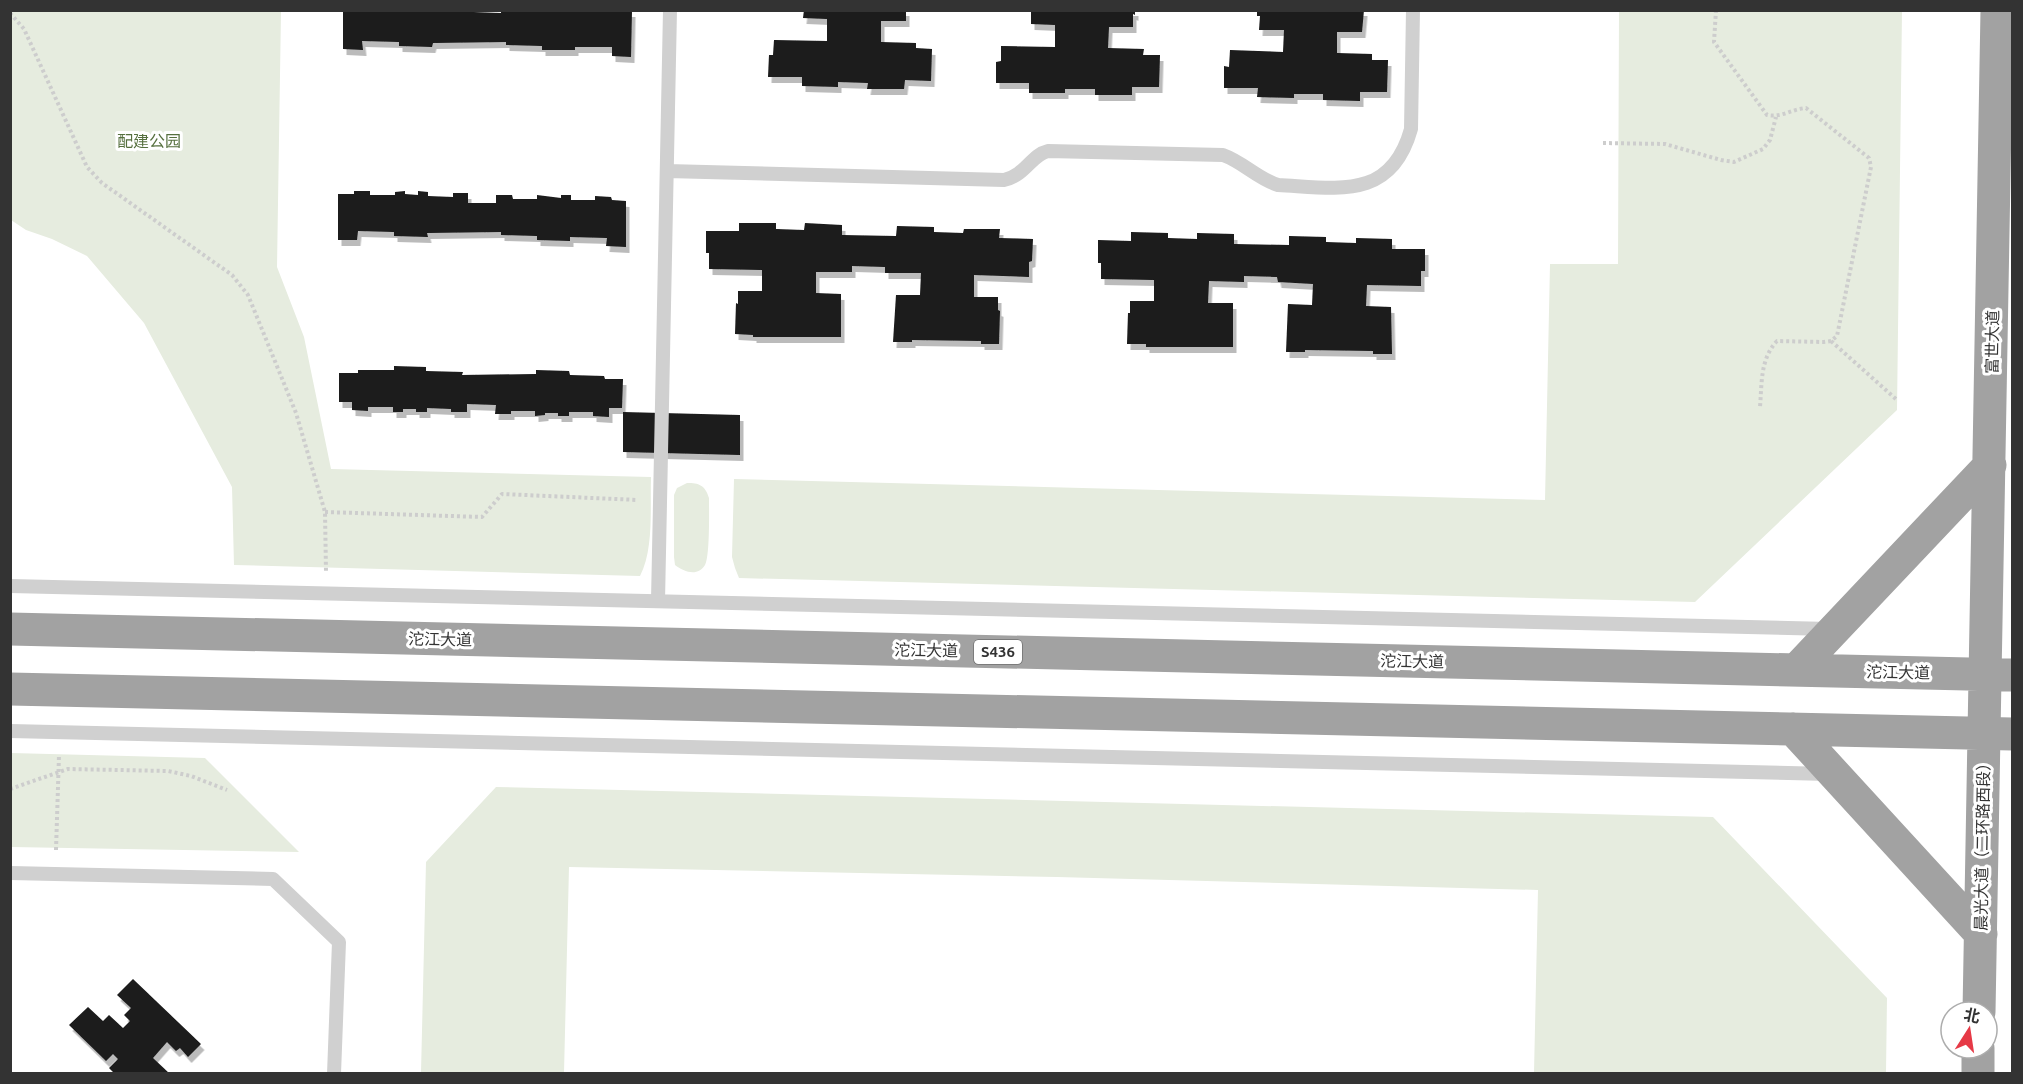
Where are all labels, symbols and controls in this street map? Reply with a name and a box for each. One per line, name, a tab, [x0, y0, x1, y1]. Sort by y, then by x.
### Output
park label: 配建公园	[117, 132, 181, 150]
street label: 富世大道	[1982, 310, 2002, 374]
street label: 沱江大道	[408, 629, 472, 649]
street label: 沱江大道	[894, 640, 958, 660]
road number: S436	[974, 640, 1022, 664]
street label: 沱江大道	[1380, 651, 1444, 671]
street label: 沱江大道	[1866, 662, 1930, 682]
street label: 晨光大道（二环路西段）	[1971, 755, 1993, 931]
north arrow	[1939, 1000, 1999, 1060]
text: 北	[1962, 1005, 1982, 1026]

